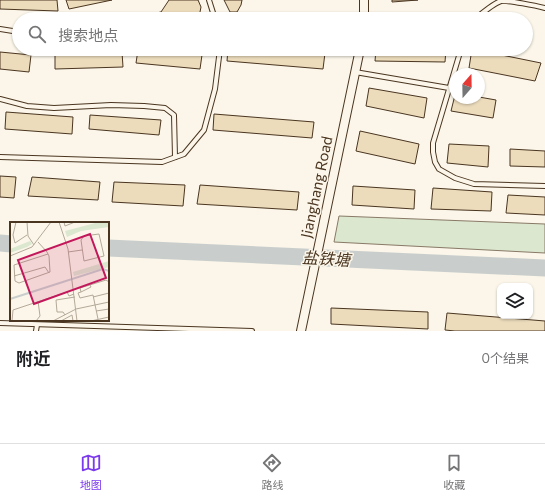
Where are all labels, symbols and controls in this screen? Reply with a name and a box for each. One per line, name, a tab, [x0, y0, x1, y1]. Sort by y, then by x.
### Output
search box	[12, 12, 533, 56]
icon: search	[26, 23, 48, 45]
text: 搜索地点	[58, 26, 118, 44]
north arrow	[449, 68, 485, 104]
street label: Jianghang Road	[296, 134, 336, 240]
inset map	[10, 222, 109, 321]
water label: 盐铁塘	[302, 247, 353, 269]
map controls	[497, 283, 533, 319]
button: layers	[497, 283, 533, 319]
text: 附近	[16, 348, 50, 369]
text: 0个结果	[482, 350, 529, 366]
tab: 地图	[80, 452, 102, 492]
tab: 路线	[261, 452, 283, 492]
tab: 收藏	[443, 452, 465, 492]

